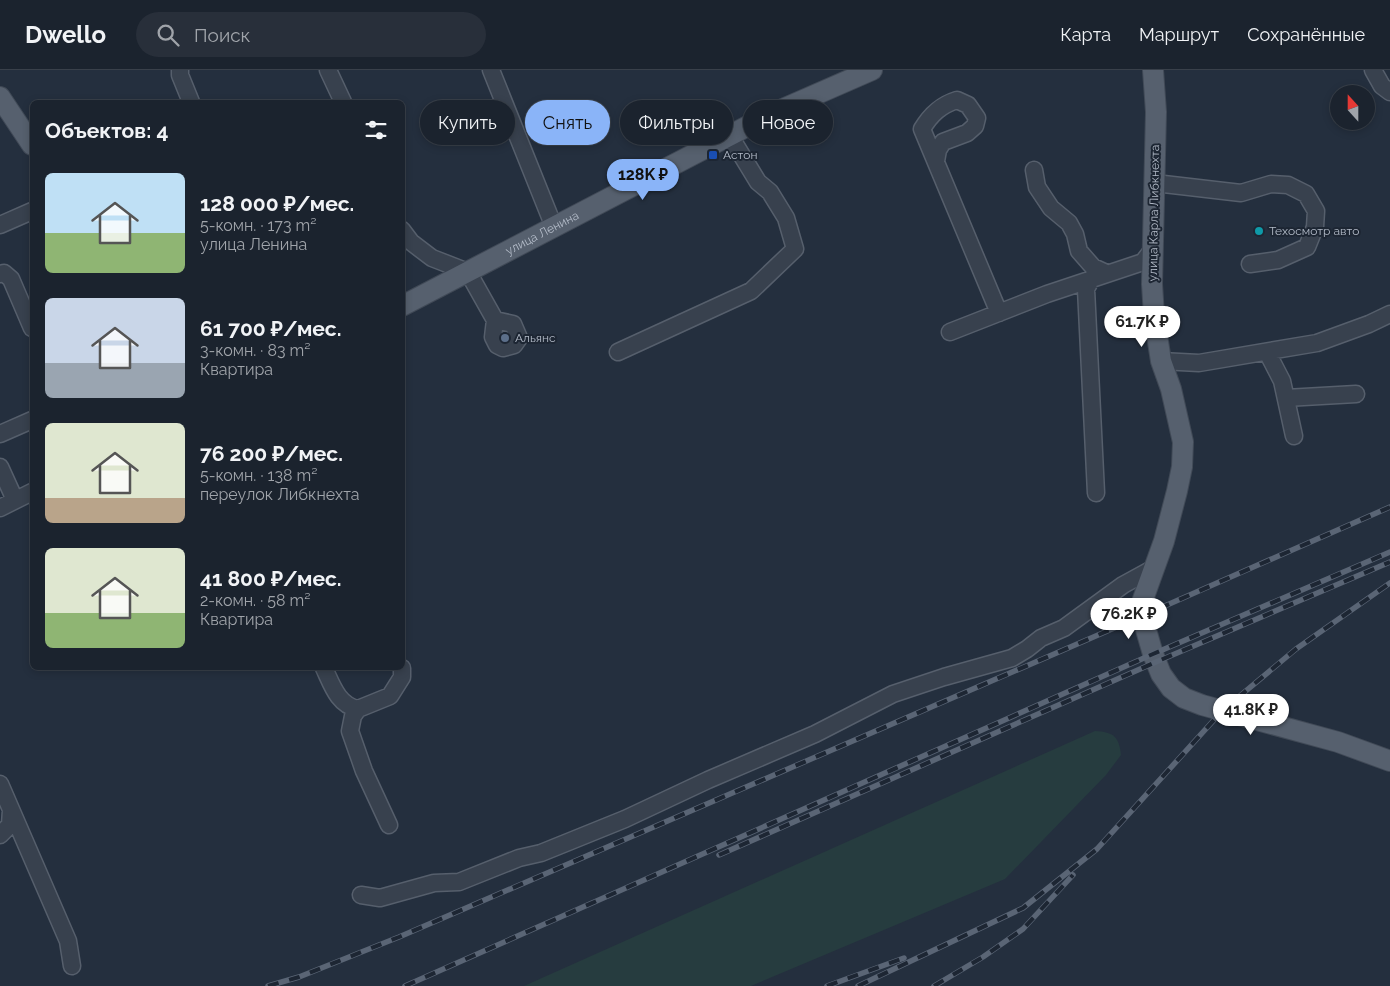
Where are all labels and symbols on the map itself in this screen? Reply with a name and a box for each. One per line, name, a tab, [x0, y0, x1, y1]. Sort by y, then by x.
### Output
north arrow	[1330, 85, 1375, 130]
street label: улица Карла Либкнехта	[1146, 145, 1162, 281]
place label: Астон	[723, 148, 757, 162]
marker: Астон	[707, 149, 719, 161]
pin: 128K ₽	[602, 158, 684, 201]
street label: улица Ленина	[503, 208, 581, 258]
place label: Техосмотр авто	[1269, 224, 1359, 238]
marker: Техосмотр авто	[1253, 225, 1265, 237]
pin: 61.7K ₽	[1096, 306, 1188, 348]
place label: Альянс	[515, 331, 556, 345]
marker: Альянс	[499, 332, 511, 344]
pin: 76.2K ₽	[1083, 598, 1175, 640]
pin: 41.8K ₽	[1205, 694, 1297, 736]

